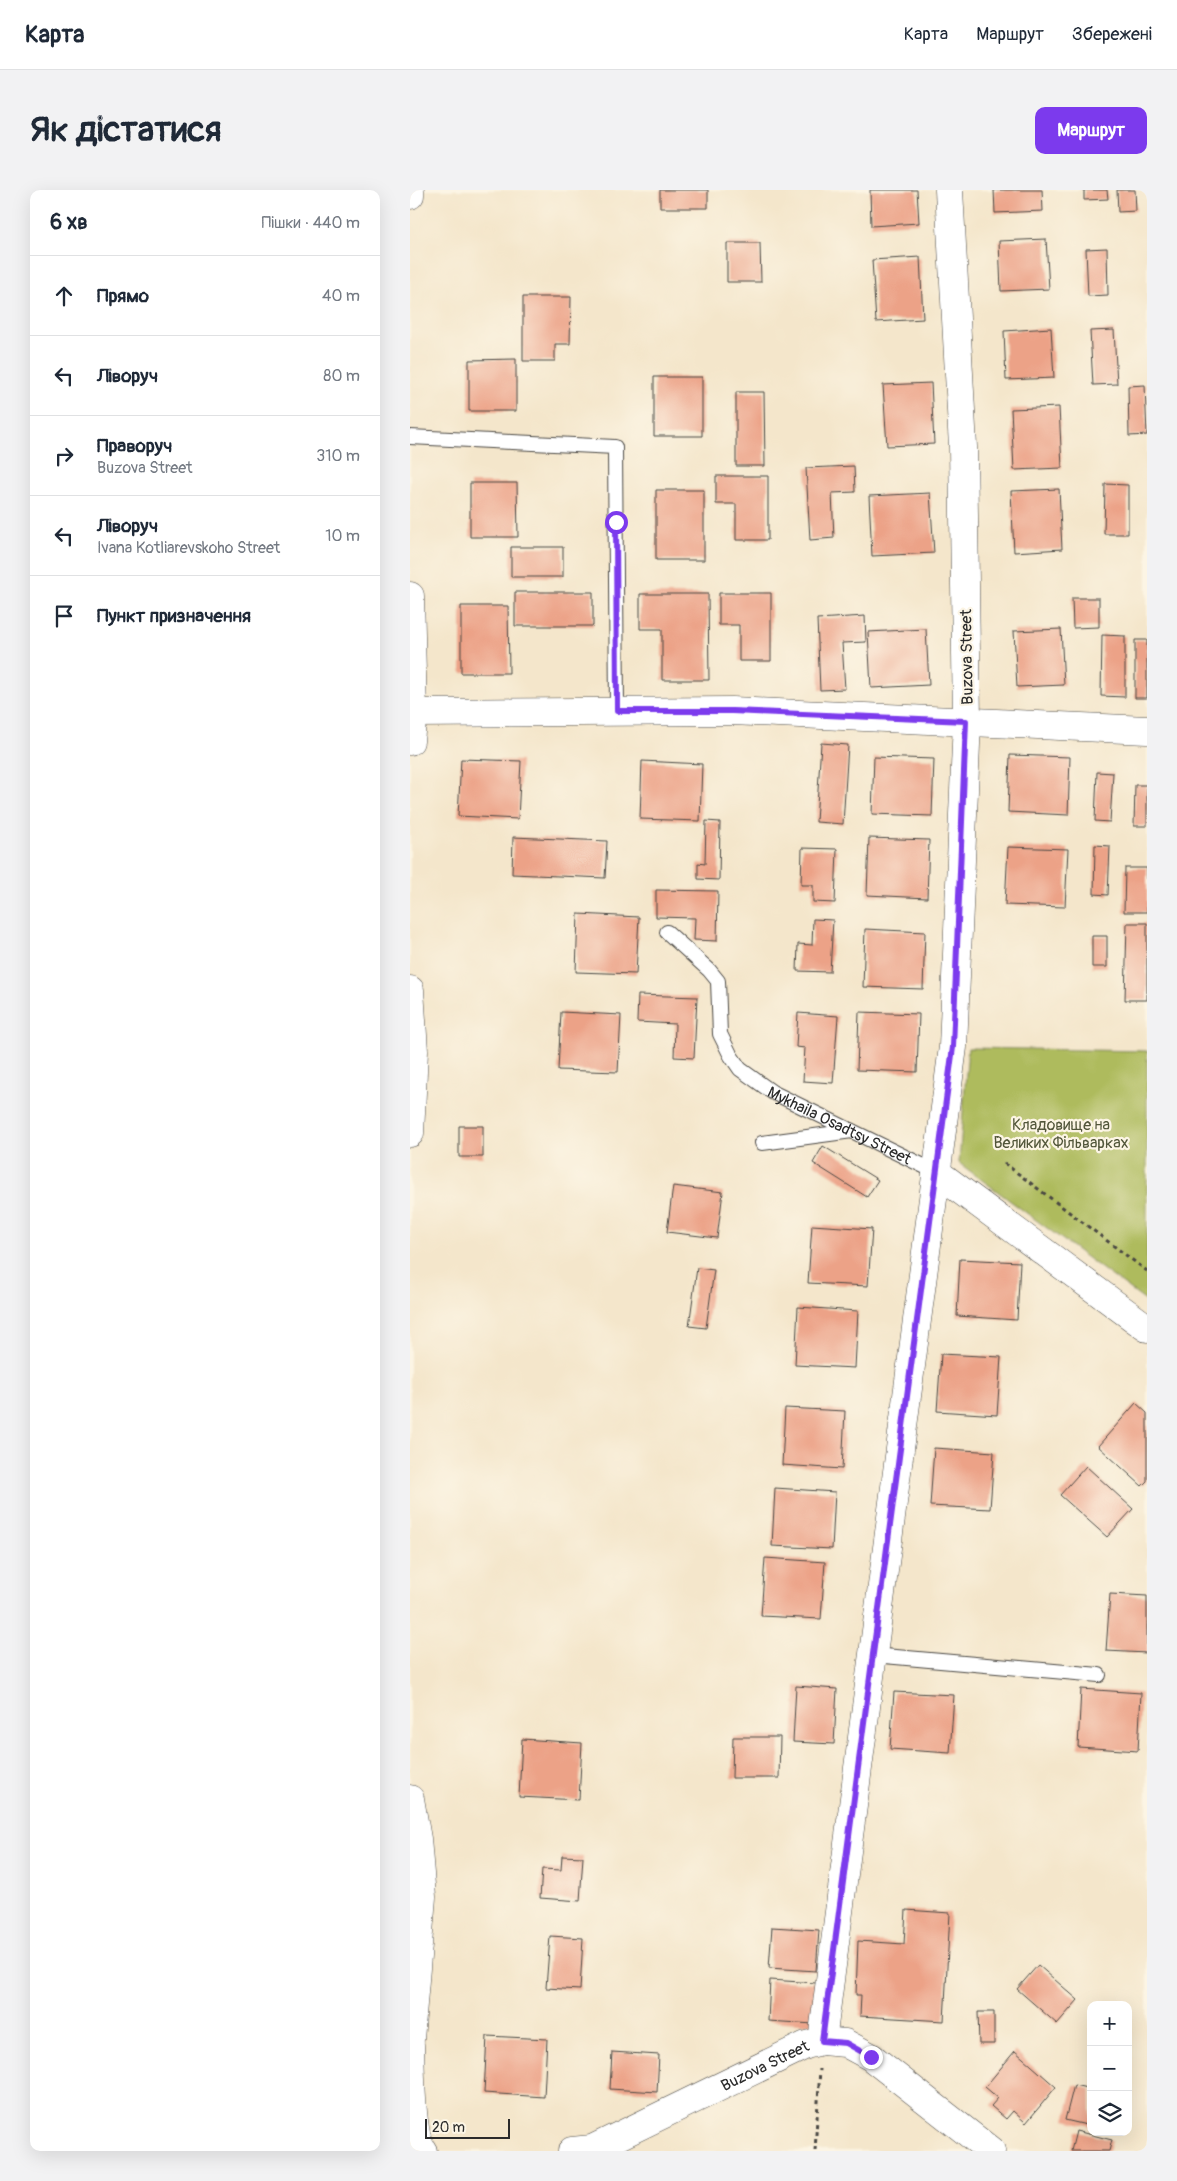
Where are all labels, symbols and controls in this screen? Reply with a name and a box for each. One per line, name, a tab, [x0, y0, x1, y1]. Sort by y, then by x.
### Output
text: Карта	[25, 20, 84, 49]
text: Карта	[904, 23, 948, 46]
text: Маршрут	[976, 23, 1044, 46]
text: Збережені	[1072, 23, 1152, 46]
button: Маршрут	[1035, 107, 1147, 154]
text: Як дістатися	[30, 108, 221, 152]
text: 6 хв	[50, 209, 88, 236]
text: Пішки · 440 m	[262, 213, 360, 233]
icon: ahead	[50, 282, 78, 310]
text: Прямо	[97, 284, 149, 308]
text: 40 m	[322, 286, 360, 306]
icon: left	[50, 362, 78, 390]
text: Ліворуч	[97, 364, 158, 388]
text: 80 m	[323, 366, 360, 386]
text: Праворуч	[97, 434, 172, 458]
icon: right	[50, 442, 78, 470]
text: 310 m	[316, 446, 360, 466]
text: Buzova Street	[97, 458, 193, 478]
route start	[605, 511, 628, 534]
text: Ліворуч	[97, 514, 158, 538]
icon: left	[50, 522, 78, 550]
text: 10 m	[325, 526, 360, 546]
text: Ivana Kotliarevskoho Street	[97, 538, 280, 558]
icon: arrive	[50, 602, 78, 630]
text: Пункт призначення	[97, 604, 251, 628]
street label: Buzova Street	[956, 609, 978, 705]
street label: Mykhaila Osadtsy Street	[764, 1082, 915, 1170]
park label: Кладовище на Великих Фільварках	[993, 1115, 1129, 1153]
map controls	[1087, 2001, 1132, 2136]
button: +	[1087, 2001, 1132, 2046]
street label: Buzova Street	[718, 2036, 813, 2096]
route end	[860, 2046, 883, 2069]
button: −	[1087, 2046, 1132, 2091]
button: layers	[1087, 2091, 1132, 2136]
scale bar	[425, 2116, 510, 2139]
text: 20 m	[432, 2119, 465, 2136]

